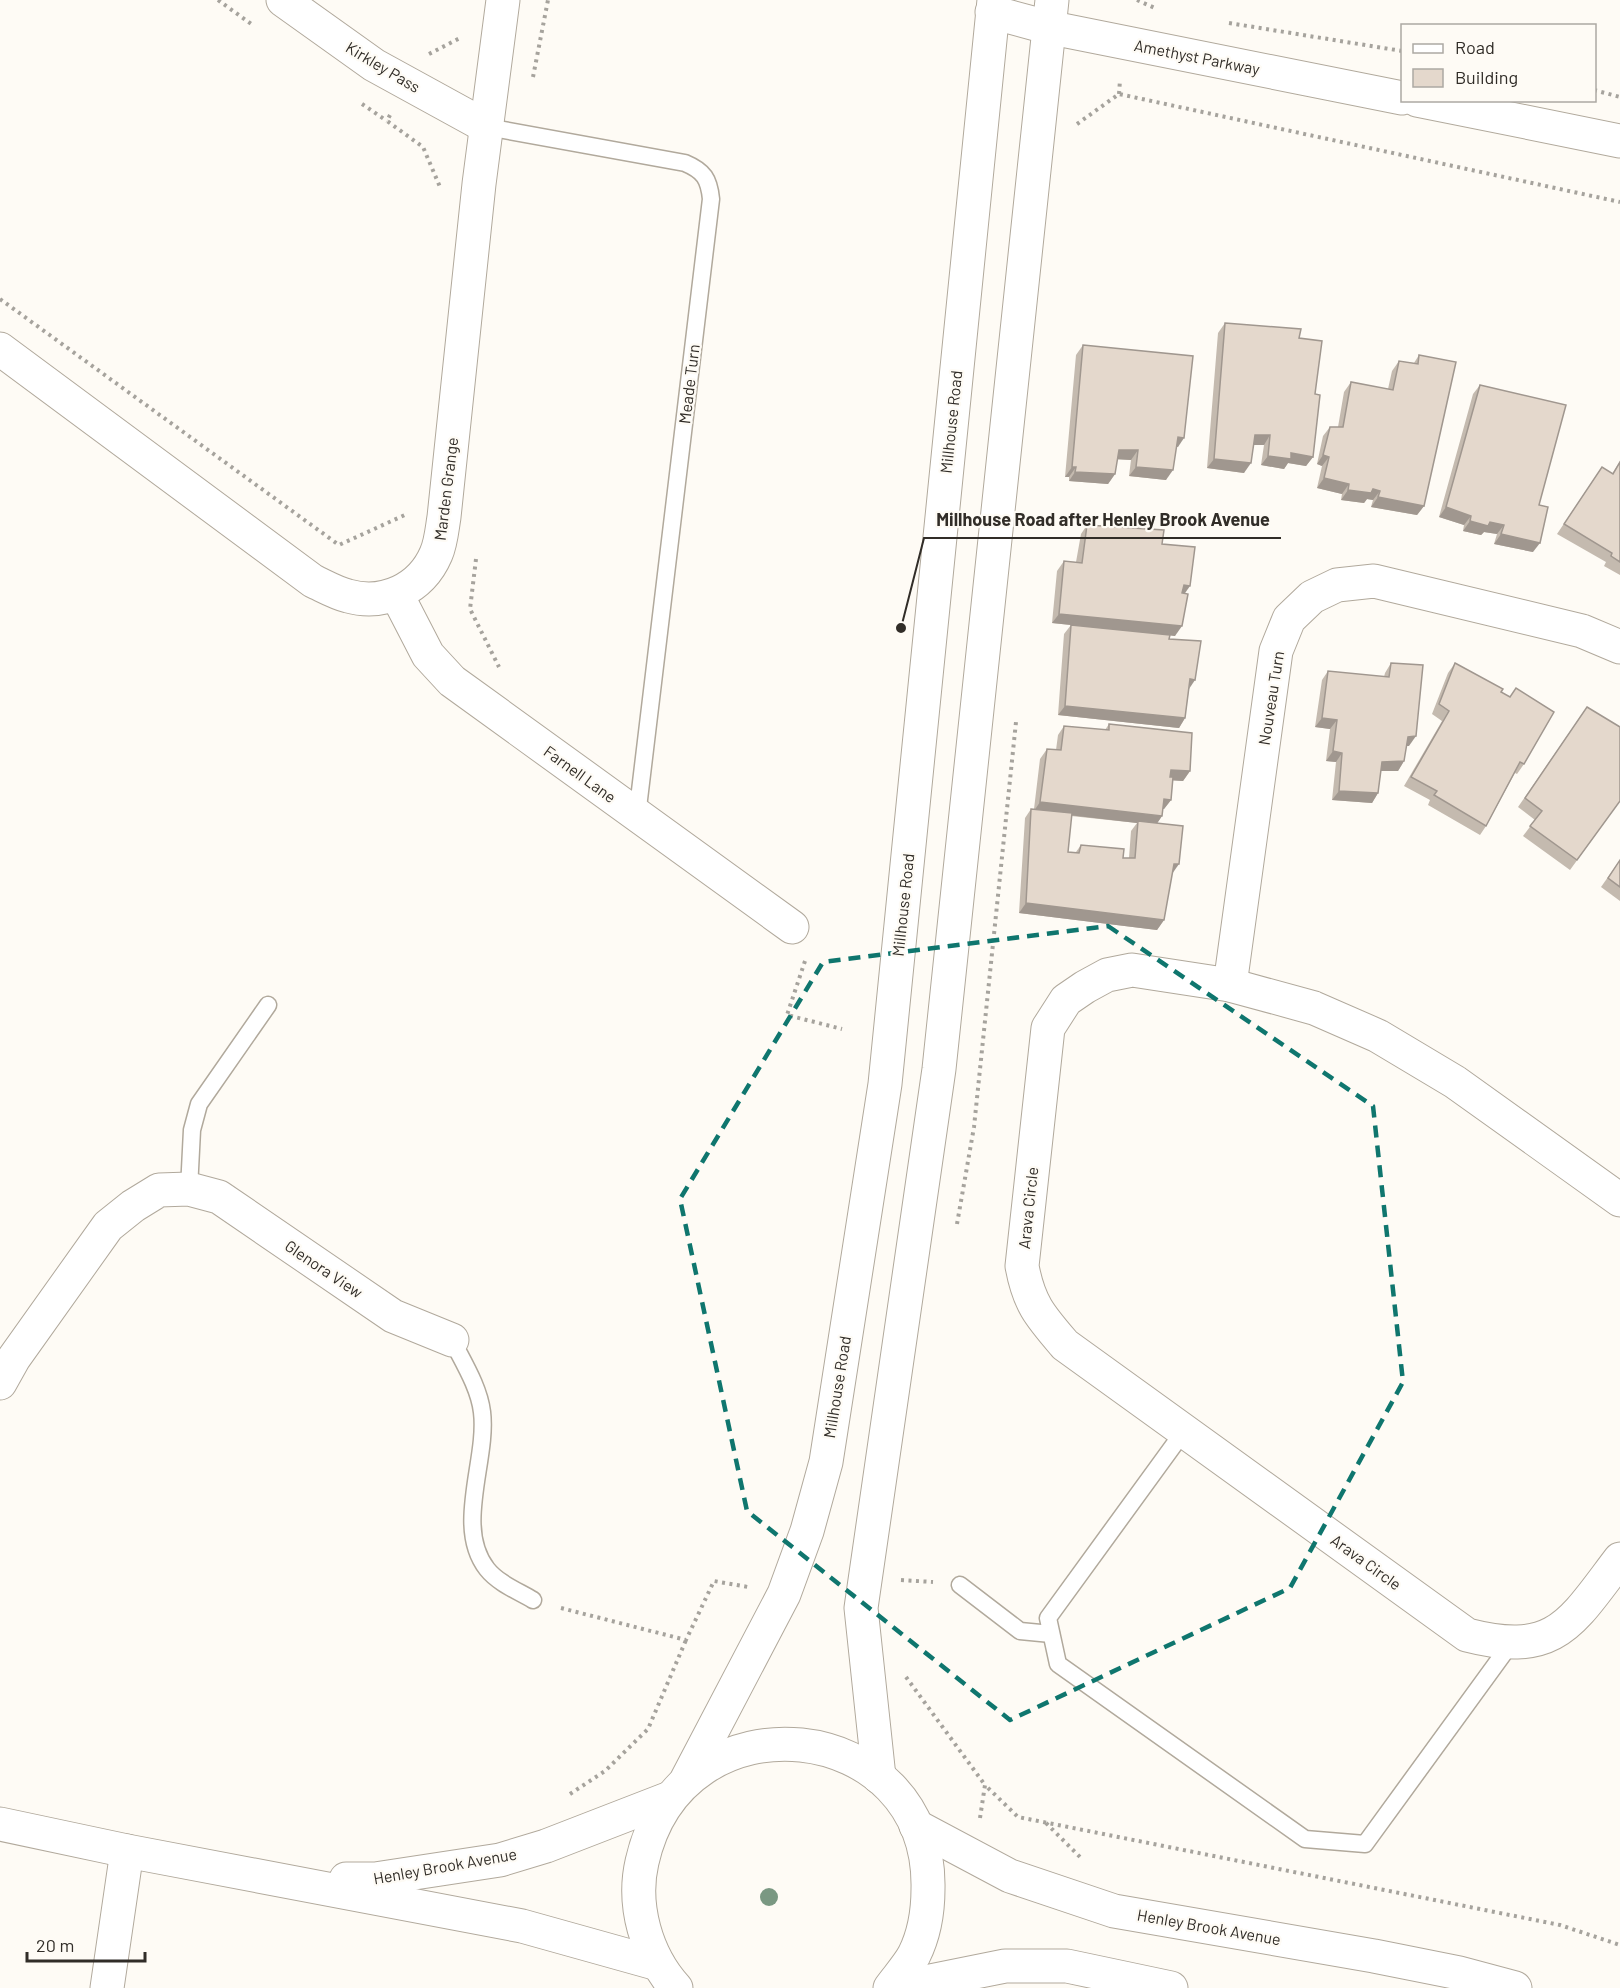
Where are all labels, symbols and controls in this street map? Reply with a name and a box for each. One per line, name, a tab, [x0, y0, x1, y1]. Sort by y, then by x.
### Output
legend	[1401, 24, 1596, 102]
street label: Amethyst Parkway	[1133, 35, 1262, 78]
text: Road	[1455, 36, 1495, 58]
street label: Kirkley Pass	[343, 37, 424, 96]
text: Building	[1455, 66, 1518, 88]
street label: Meade Turn	[674, 343, 703, 425]
street label: Millhouse Road	[936, 369, 965, 474]
street label: Marden Grange	[430, 436, 461, 542]
callout: Millhouse Road after Henley Brook Avenue	[924, 502, 1281, 538]
text: Millhouse Road after Henley Brook Avenue	[936, 508, 1270, 530]
street label: Nouveau Turn	[1254, 649, 1287, 746]
street label: Farnell Lane	[541, 741, 620, 806]
street label: Millhouse Road	[888, 852, 917, 957]
street label: Arava Circle	[1014, 1166, 1041, 1250]
street label: Glenora View	[282, 1236, 367, 1302]
street label: Millhouse Road	[819, 1334, 854, 1440]
street label: Arava Circle	[1327, 1530, 1405, 1594]
street label: Henley Brook Avenue	[372, 1844, 518, 1887]
street label: Henley Brook Avenue	[1136, 1905, 1282, 1948]
scale bar	[27, 1925, 146, 1963]
text: 20 m	[36, 1934, 74, 1956]

